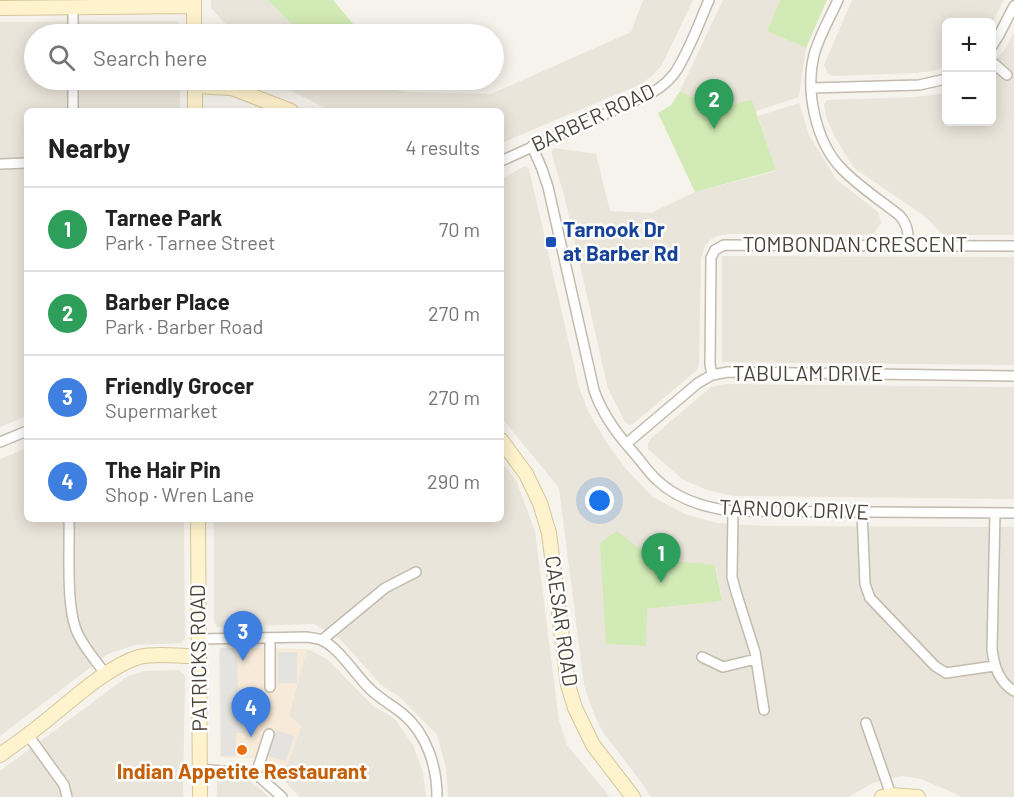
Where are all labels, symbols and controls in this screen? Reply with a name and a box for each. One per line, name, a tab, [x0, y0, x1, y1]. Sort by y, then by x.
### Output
map controls	[942, 18, 996, 126]
button: +	[942, 18, 996, 72]
search box	[24, 24, 504, 90]
icon: search	[45, 41, 78, 74]
text: Search here	[93, 44, 207, 70]
button: −	[942, 72, 996, 126]
street label: BARBER ROAD	[527, 77, 658, 156]
pin: 2	[694, 80, 734, 129]
text: Nearby	[48, 132, 130, 163]
text: 4 results	[405, 135, 480, 159]
text: Tarnee Park	[105, 204, 222, 230]
place label: Tarnook Dr at Barber Rd	[563, 216, 678, 265]
text: 1	[64, 217, 71, 241]
text: 70 m	[439, 217, 480, 241]
text: Park · Tarnee Street	[105, 230, 276, 254]
street label: TOMBONDAN CRESCENT	[743, 231, 967, 256]
marker: Tarnook Dr at Barber Rd	[544, 235, 558, 249]
text: Barber Place	[105, 288, 230, 314]
text: 2	[62, 301, 73, 325]
text: 270 m	[428, 301, 480, 325]
text: Park · Barber Road	[105, 314, 263, 338]
street label: TABULAM DRIVE	[732, 360, 884, 385]
text: Friendly Grocer	[105, 372, 254, 398]
text: 3	[62, 385, 73, 409]
text: 270 m	[428, 385, 480, 409]
text: Supermarket	[105, 398, 218, 422]
text: The Hair Pin	[105, 456, 221, 482]
text: 4	[61, 469, 74, 493]
text: 290 m	[427, 469, 480, 493]
text: Shop · Wren Lane	[105, 482, 254, 506]
your location	[585, 486, 614, 515]
street label: TARNOOK DRIVE	[719, 493, 869, 524]
pin: 1	[642, 534, 680, 583]
street label: CAESAR ROAD	[541, 554, 584, 688]
street label: PATRICKS ROAD	[184, 584, 211, 732]
pin: 3	[224, 612, 262, 661]
pin: 4	[232, 688, 270, 737]
marker: Indian Appetite Restaurant	[235, 743, 249, 757]
place label: Indian Appetite Restaurant	[117, 758, 367, 783]

